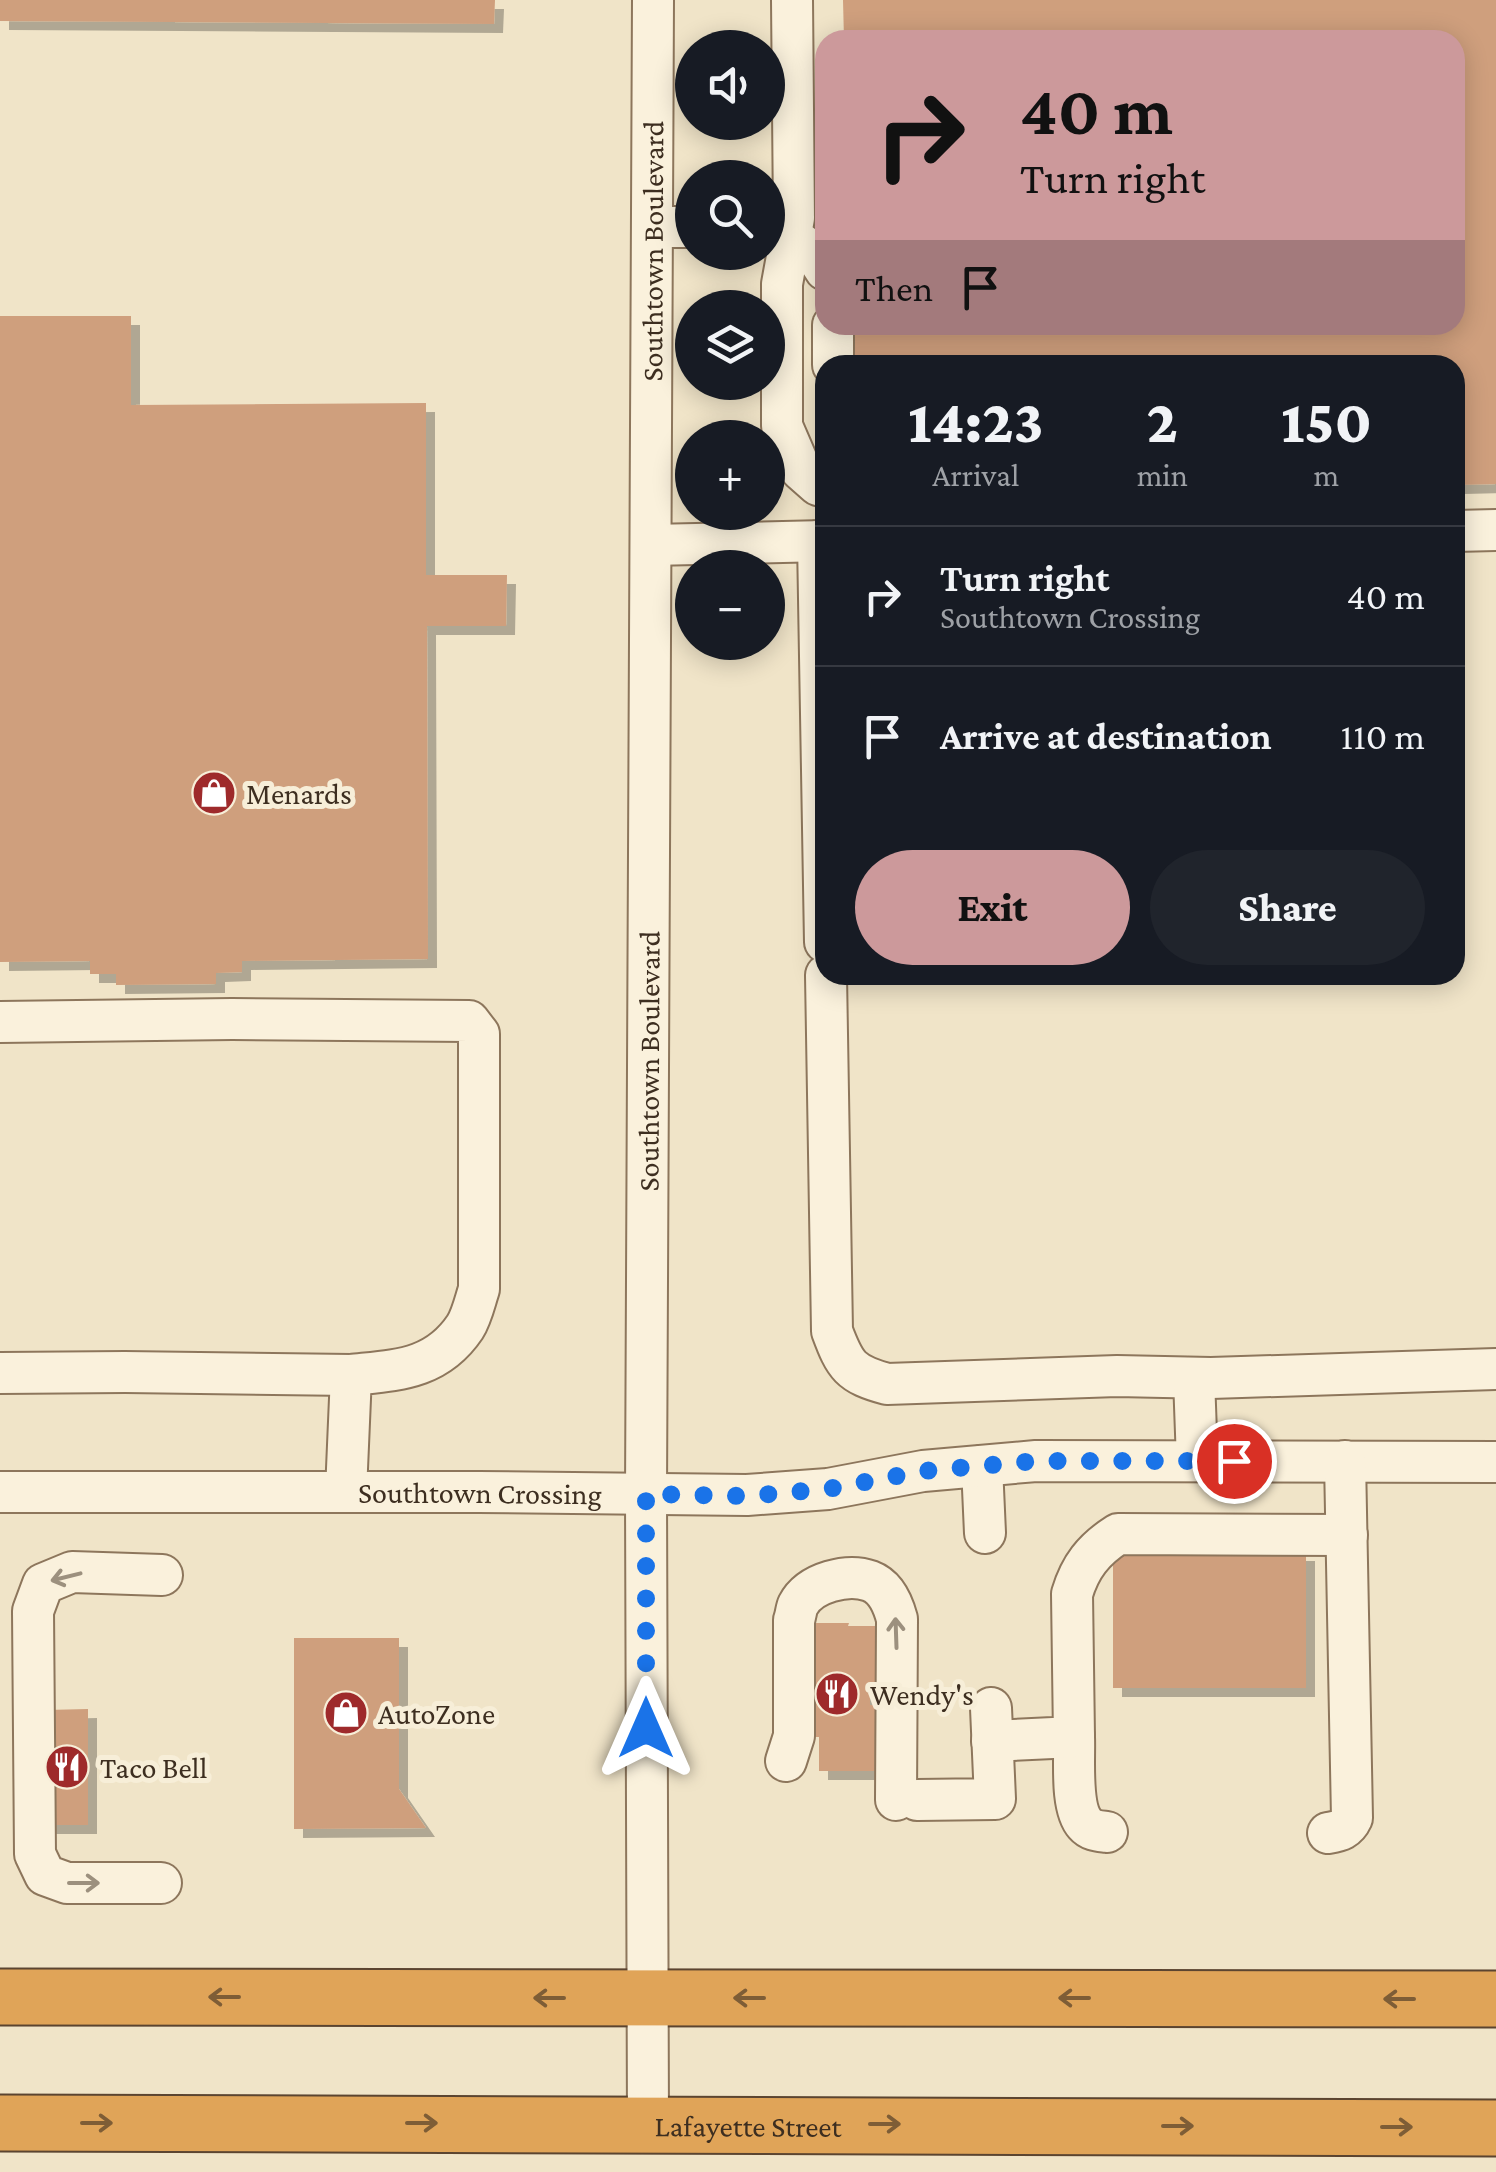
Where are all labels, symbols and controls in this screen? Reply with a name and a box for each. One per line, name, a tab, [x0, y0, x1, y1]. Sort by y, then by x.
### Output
map controls	[675, 30, 785, 660]
button: sound	[675, 30, 785, 140]
icon: right	[855, 70, 985, 200]
text: 40 m	[1020, 71, 1173, 149]
street label: Southtown Boulevard	[635, 120, 669, 382]
text: Turn right	[1020, 153, 1205, 203]
button: search	[675, 160, 785, 270]
icon: arrive	[953, 260, 1008, 315]
text: Then	[855, 267, 933, 309]
button: layers	[675, 290, 785, 400]
text: 14:23	[908, 388, 1044, 455]
text: 2	[1147, 388, 1178, 455]
text: 150	[1281, 388, 1372, 455]
button: +	[675, 420, 785, 530]
text: Arrival	[932, 457, 1019, 493]
text: min	[1137, 457, 1188, 493]
text: m	[1314, 457, 1339, 493]
button: −	[675, 550, 785, 660]
text: Turn right	[940, 557, 1109, 599]
icon: right	[855, 569, 910, 624]
text: 40 m	[1346, 575, 1425, 617]
text: Southtown Crossing	[940, 599, 1200, 635]
icon: arrive	[855, 709, 910, 764]
text: Arrive at destination	[940, 715, 1272, 757]
text: 110 m	[1341, 715, 1425, 757]
shop icon: Menards	[191, 770, 237, 816]
place label: Menards	[246, 777, 352, 810]
button: Exit	[855, 850, 1130, 965]
button: Share	[1150, 850, 1425, 965]
street label: Southtown Boulevard	[631, 930, 665, 1192]
pin	[1192, 1419, 1277, 1504]
icon: arrive	[1207, 1434, 1262, 1489]
street label: Southtown Crossing	[358, 1475, 602, 1511]
one-way arrow	[50, 1569, 82, 1587]
one-way arrow	[887, 1617, 906, 1649]
restaurant icon: Wendy's	[814, 1671, 860, 1717]
position arrow	[594, 1676, 698, 1780]
place label: Wendy's	[870, 1678, 974, 1712]
shop icon: AutoZone	[323, 1690, 369, 1736]
place label: AutoZone	[378, 1697, 495, 1730]
restaurant icon: Taco Bell	[44, 1744, 90, 1790]
place label: Taco Bell	[100, 1751, 207, 1784]
one-way arrow	[68, 1874, 100, 1892]
one-way arrow	[209, 1988, 242, 2006]
one-way arrow	[534, 1988, 566, 2008]
one-way arrow	[733, 1988, 766, 2008]
one-way arrow	[1058, 1988, 1090, 2008]
one-way arrow	[1383, 1990, 1416, 2008]
street label: Lafayette Street	[654, 2109, 843, 2143]
one-way arrow	[80, 2114, 113, 2132]
one-way arrow	[406, 2114, 438, 2132]
one-way arrow	[868, 2114, 901, 2134]
one-way arrow	[1162, 2116, 1194, 2136]
one-way arrow	[1380, 2118, 1413, 2136]

